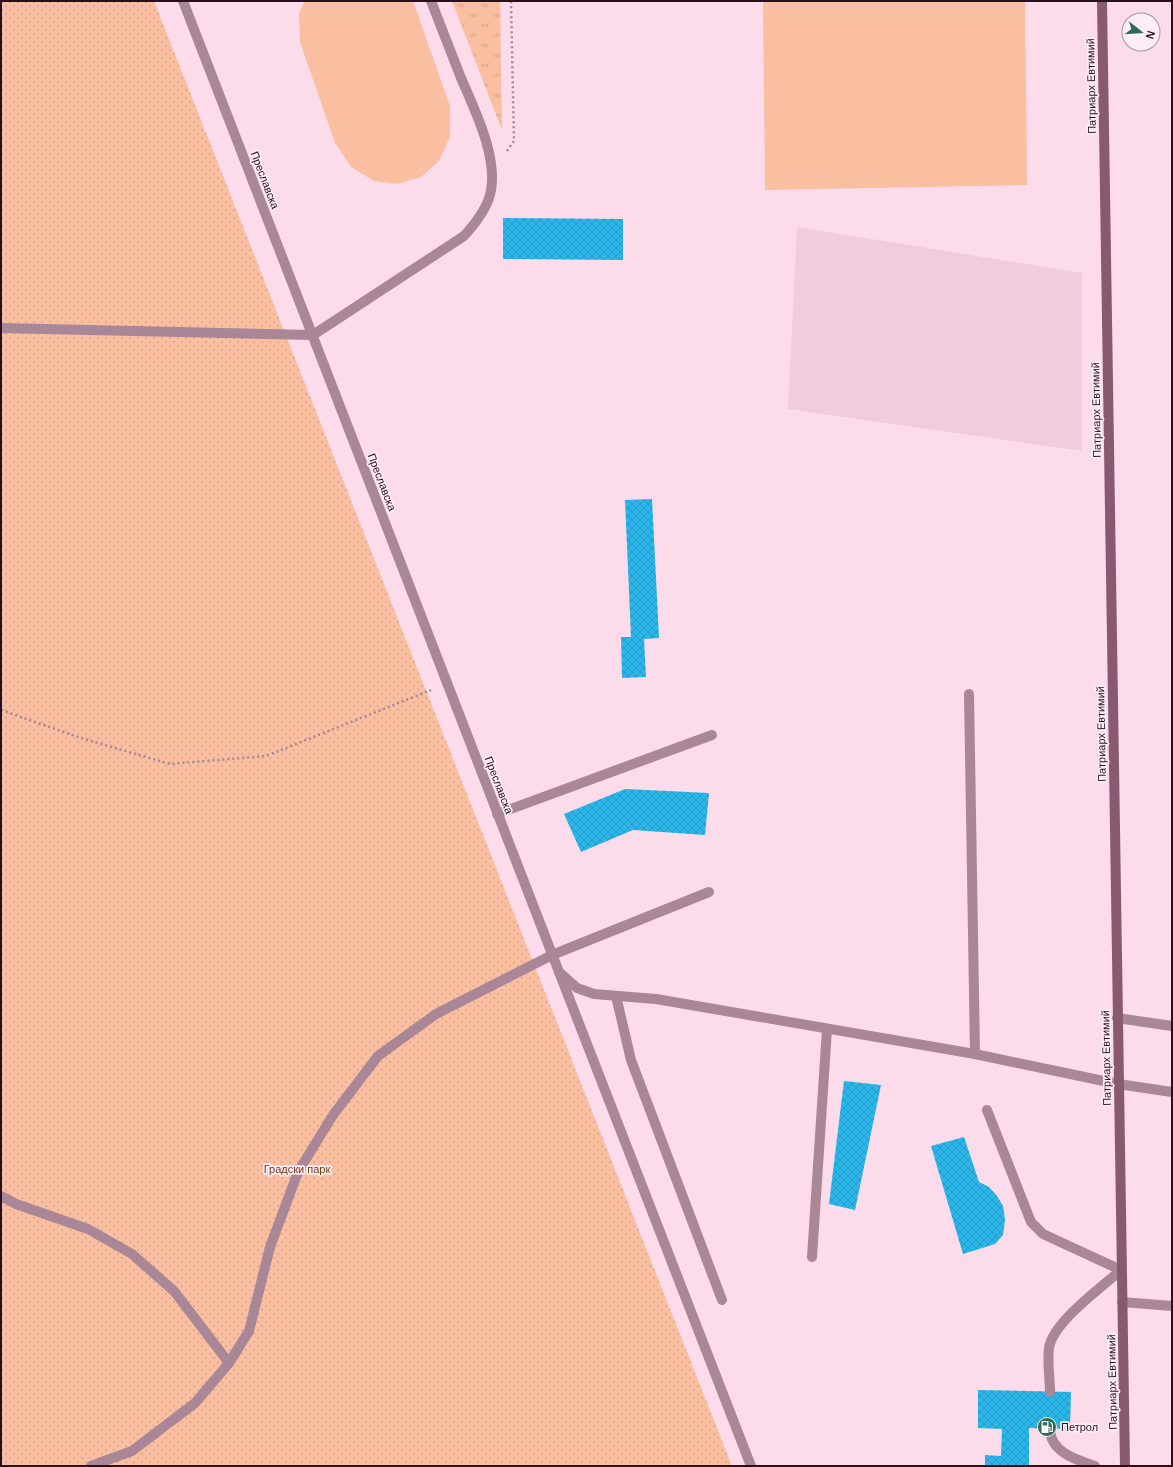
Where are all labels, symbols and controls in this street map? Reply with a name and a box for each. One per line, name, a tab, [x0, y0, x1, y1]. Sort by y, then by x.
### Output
north arrow	[1121, 12, 1161, 52]
text: N	[1144, 29, 1157, 41]
street label: Патриарх Евтимий	[1084, 38, 1098, 134]
street label: Преславска	[249, 150, 282, 211]
street label: Патриарх Евтимий	[1089, 362, 1103, 458]
street label: Преславска	[366, 452, 399, 513]
street label: Патриарх Евтимий	[1094, 686, 1108, 782]
street label: Преславска	[483, 755, 516, 816]
street label: Патриарх Евтимий	[1099, 1010, 1113, 1106]
park label: Градски парк	[264, 1163, 330, 1175]
street label: Патриарх Евтимий	[1105, 1334, 1119, 1430]
fuel station icon: Петрол	[1036, 1416, 1058, 1438]
place label: Петрол	[1061, 1421, 1098, 1433]

